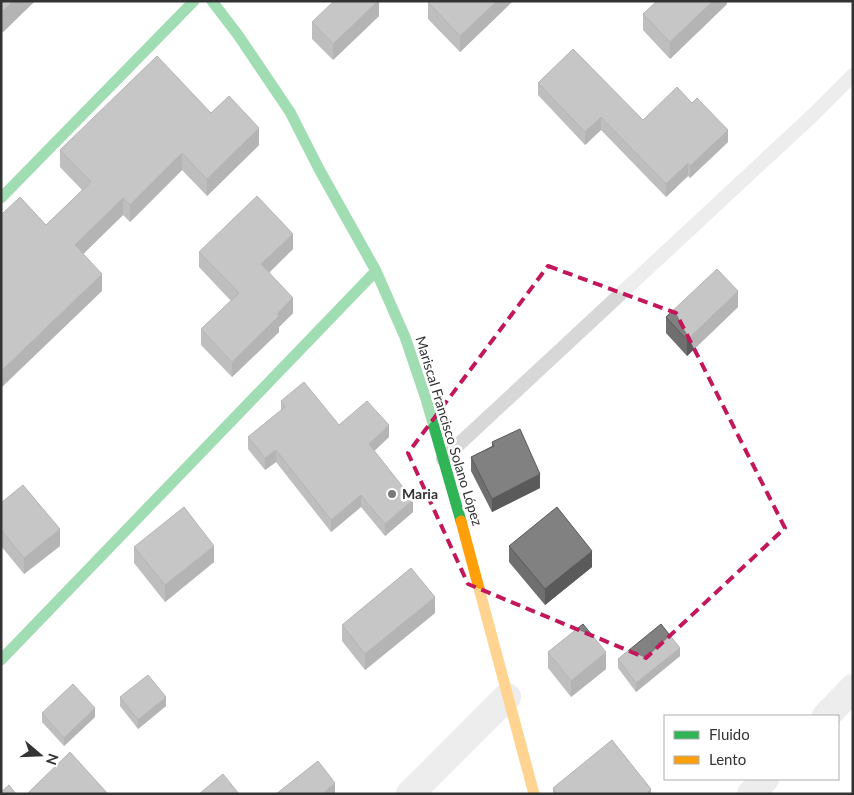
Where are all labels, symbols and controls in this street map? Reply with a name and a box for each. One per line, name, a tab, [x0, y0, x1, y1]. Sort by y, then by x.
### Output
street label: Mariscal Francisco Solano López	[413, 334, 486, 528]
place label: Maria	[402, 485, 438, 502]
marker: Maria	[386, 488, 398, 500]
legend	[664, 715, 839, 780]
text: Fluido	[709, 725, 750, 743]
north arrow	[15, 730, 65, 780]
text: Lento	[709, 750, 746, 768]
text: N	[43, 752, 63, 767]

